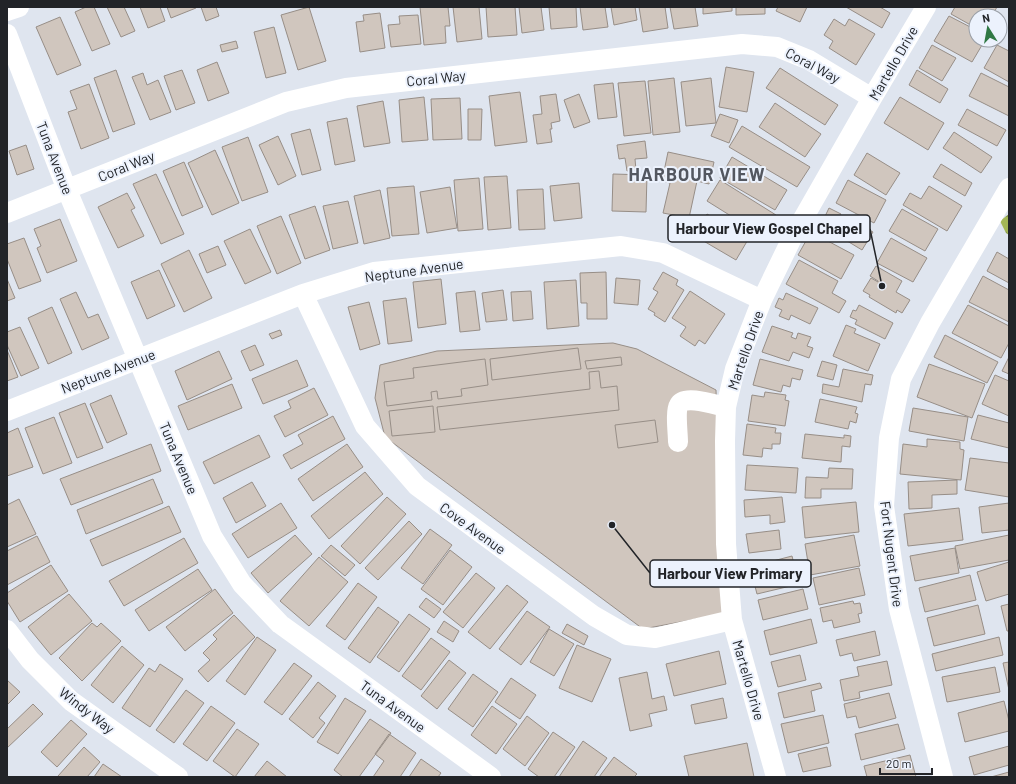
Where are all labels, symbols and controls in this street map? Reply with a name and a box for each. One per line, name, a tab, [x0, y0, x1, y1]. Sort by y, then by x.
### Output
north arrow	[968, 8, 1008, 48]
text: N	[981, 11, 991, 25]
street label: Martello Drive	[865, 23, 921, 103]
street label: Coral Way	[783, 44, 844, 87]
street label: Coral Way	[406, 66, 467, 90]
street label: Tuna Avenue	[33, 119, 77, 197]
street label: Coral Way	[95, 147, 157, 185]
district label: HARBOUR VIEW	[628, 163, 766, 185]
callout: Harbour View Gospel Chapel	[668, 215, 870, 242]
text: Harbour View Gospel Chapel	[676, 219, 862, 237]
street label: Neptune Avenue	[364, 255, 464, 285]
street label: Martello Drive	[723, 308, 767, 392]
street label: Neptune Avenue	[59, 345, 157, 397]
street label: Tuna Avenue	[156, 419, 202, 497]
street label: Cove Avenue	[437, 498, 509, 558]
street label: Fort Nugent Drive	[877, 500, 907, 608]
callout: Harbour View Primary	[650, 560, 811, 587]
text: Harbour View Primary	[658, 564, 803, 582]
street label: Martello Drive	[729, 638, 769, 722]
street label: Tuna Avenue	[357, 677, 429, 735]
street label: Windy Way	[56, 683, 118, 737]
scale bar	[880, 750, 932, 776]
text: 20 m	[886, 756, 912, 770]

